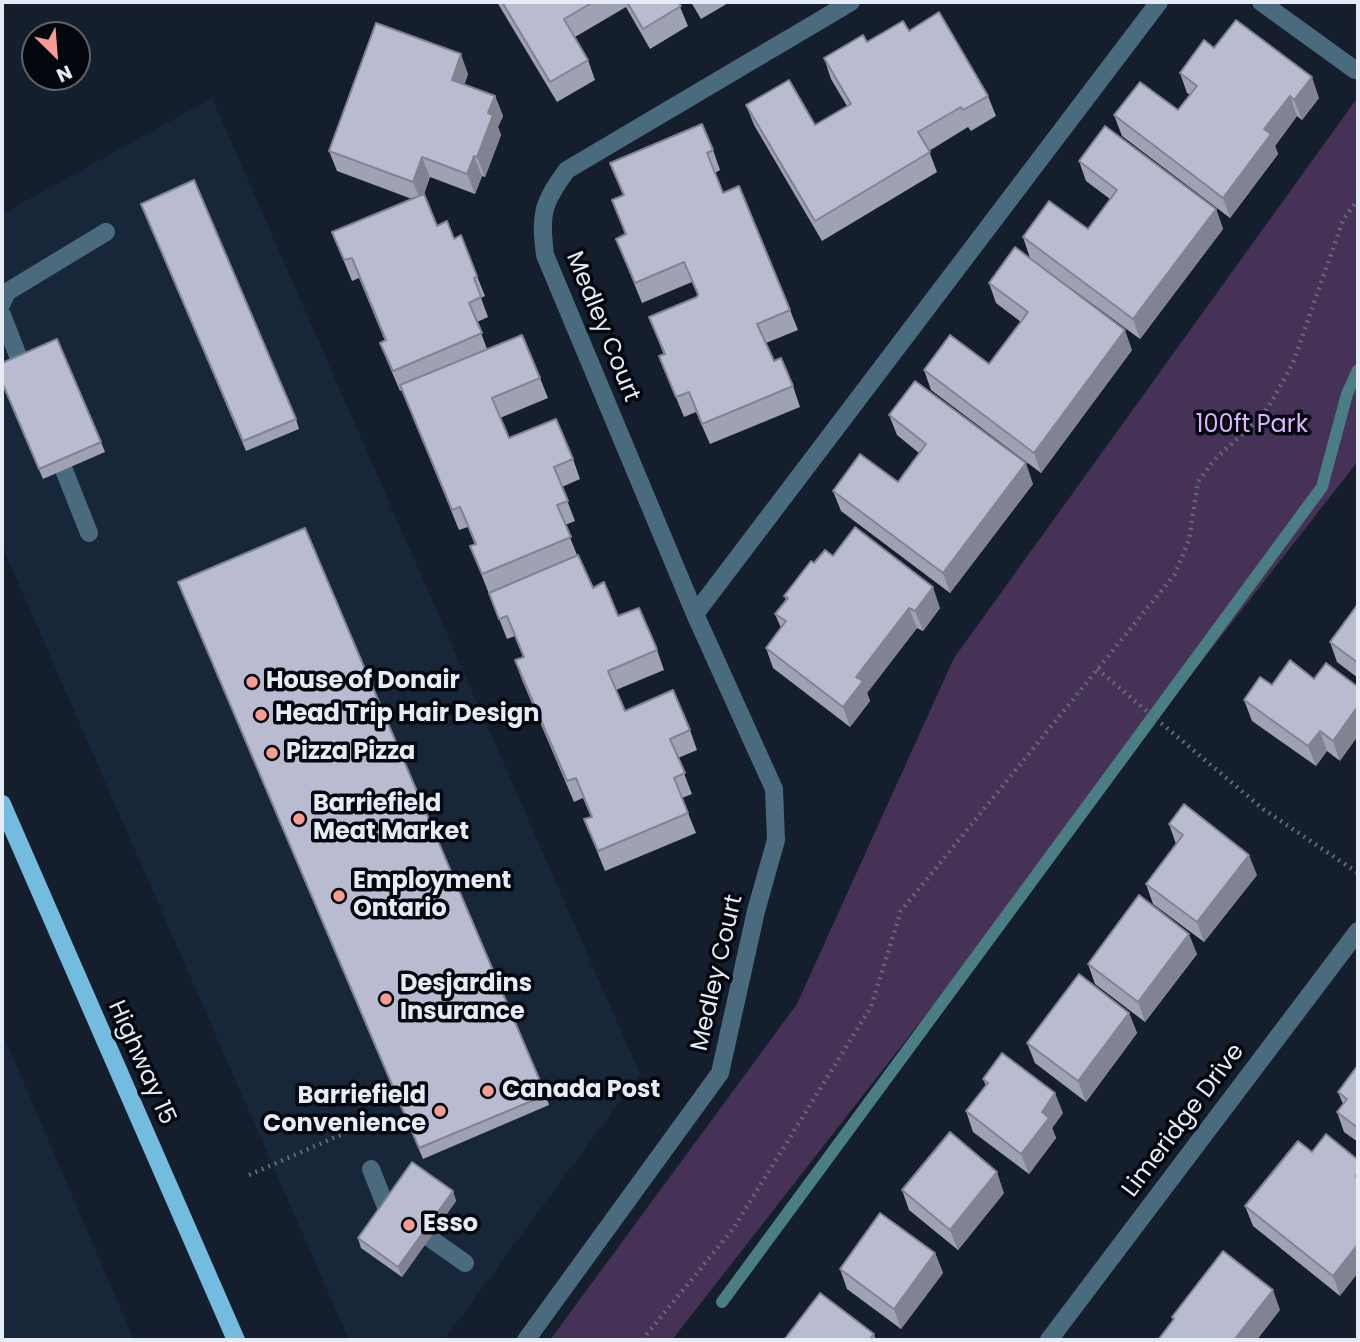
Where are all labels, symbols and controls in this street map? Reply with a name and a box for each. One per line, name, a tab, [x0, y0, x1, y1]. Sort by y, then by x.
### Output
north arrow	[21, 21, 91, 91]
text: N	[52, 58, 76, 89]
street label: Medley Court	[559, 248, 645, 406]
park label: 100ft Park	[1196, 412, 1308, 440]
place label: House of Donair	[266, 668, 460, 696]
marker: House of Donair	[244, 674, 260, 690]
place label: Head Trip Hair Design	[275, 701, 539, 729]
marker: Head Trip Hair Design	[253, 707, 269, 723]
place label: Pizza Pizza	[286, 739, 415, 767]
marker: Pizza Pizza	[264, 745, 280, 761]
place label: Barriefield Meat Market	[313, 791, 469, 847]
marker: Barriefield Meat Market	[291, 811, 307, 827]
place label: Employment Ontario	[353, 868, 511, 924]
marker: Employment Ontario	[331, 888, 347, 904]
street label: Medley Court	[686, 892, 750, 1054]
place label: Desjardins Insurance	[400, 971, 532, 1027]
marker: Desjardins Insurance	[378, 991, 394, 1007]
street label: Highway 15	[101, 997, 181, 1129]
street label: Limeridge Drive	[1117, 1039, 1251, 1203]
place label: Canada Post	[502, 1077, 660, 1105]
place label: Barriefield Convenience	[263, 1083, 426, 1139]
marker: Canada Post	[480, 1083, 496, 1099]
marker: Barriefield Convenience	[432, 1103, 448, 1119]
place label: Esso	[423, 1211, 478, 1239]
marker: Esso	[401, 1217, 417, 1233]

